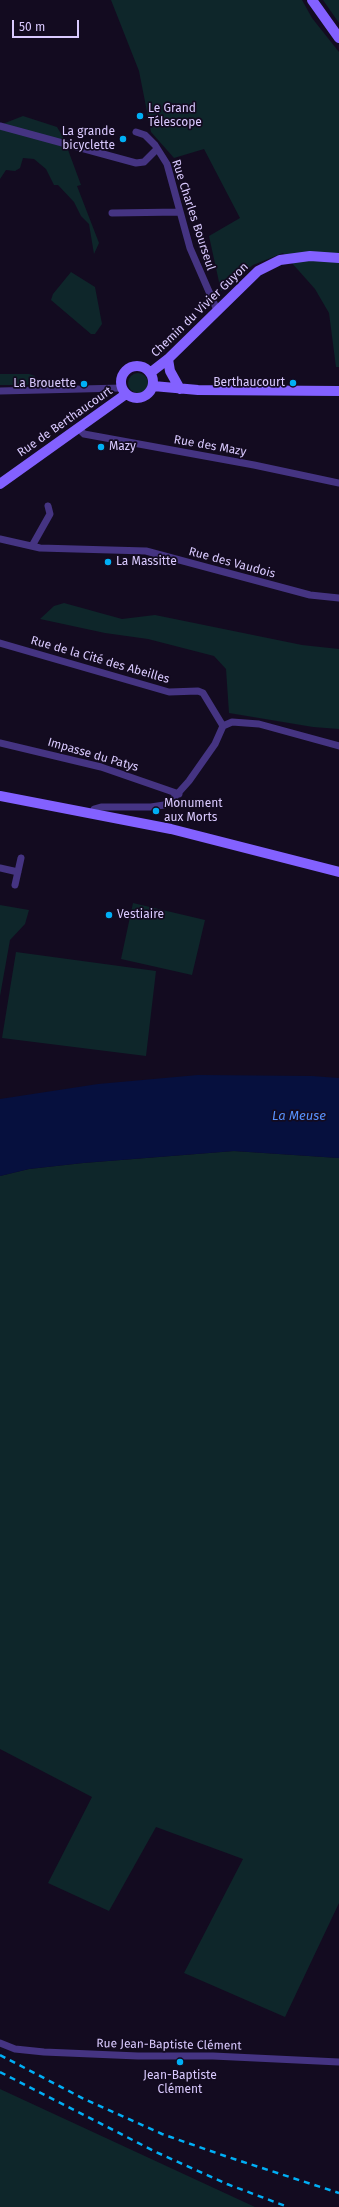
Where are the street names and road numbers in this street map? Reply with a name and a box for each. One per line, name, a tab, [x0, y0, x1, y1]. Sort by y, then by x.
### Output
street label: Rue Charles Bourseul	[168, 158, 218, 272]
street label: Chemin du Vivier Guyon	[148, 260, 252, 360]
street label: Rue de Berthaucourt	[15, 384, 115, 460]
street label: Rue des Mazy	[173, 433, 247, 459]
street label: Rue des Vaudois	[187, 544, 277, 582]
street label: Rue de la Cité des Abeilles	[29, 633, 171, 687]
street label: Impasse du Patys	[46, 735, 140, 775]
street label: Rue Jean-Baptiste Clément	[96, 2037, 242, 2053]

